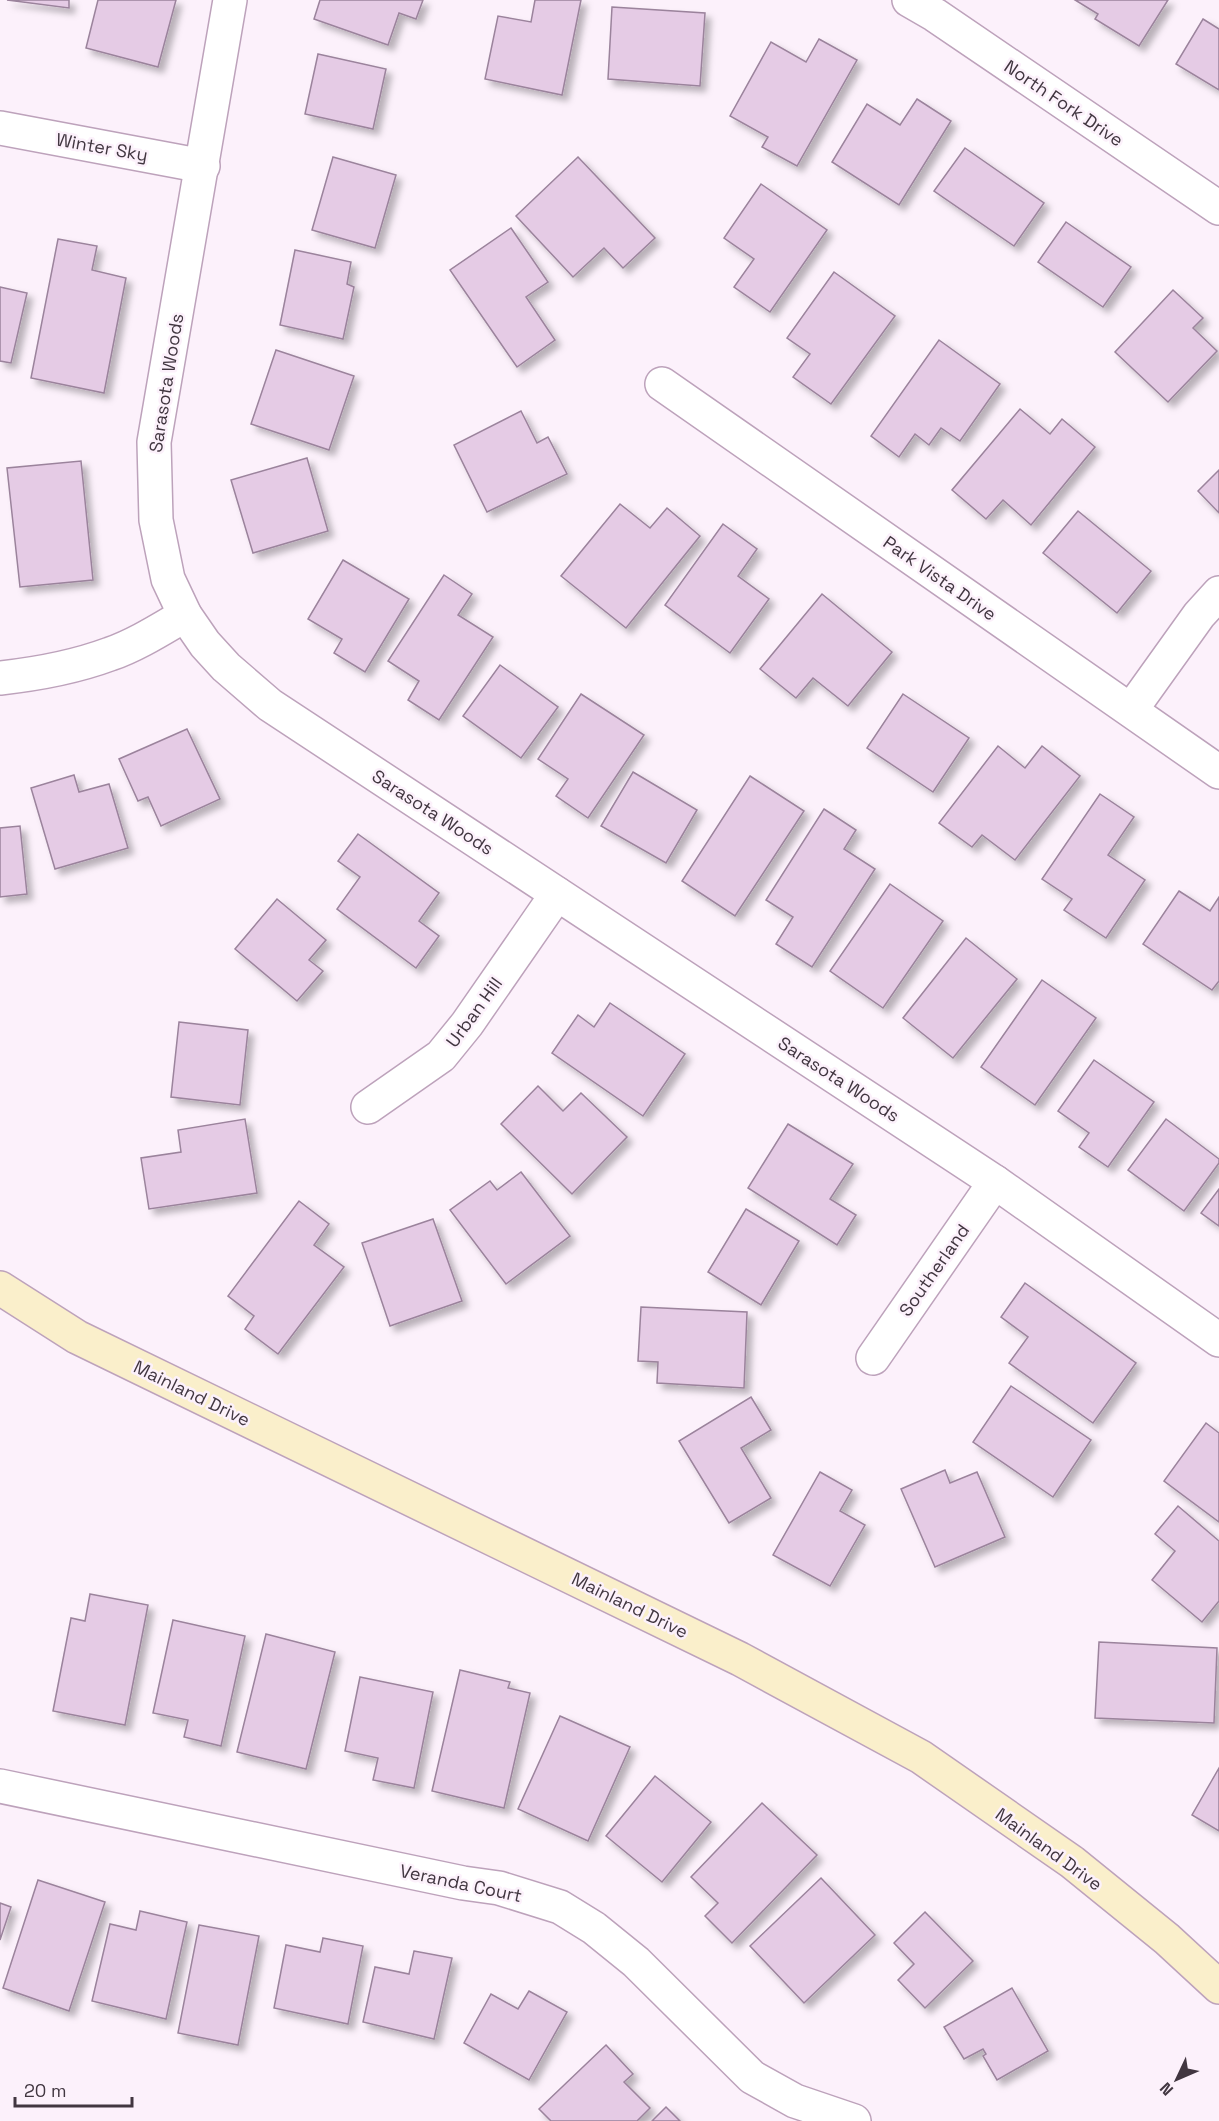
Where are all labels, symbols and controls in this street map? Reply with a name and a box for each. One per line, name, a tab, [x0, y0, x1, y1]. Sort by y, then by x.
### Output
street label: North Fork Drive	[1000, 55, 1128, 151]
street label: Winter Sky	[54, 128, 150, 166]
street label: Sarasota Woods	[144, 312, 188, 454]
street label: Park Vista Drive	[879, 530, 1001, 626]
street label: Sarasota Woods	[368, 764, 498, 860]
street label: Urban Hill	[441, 972, 507, 1052]
street label: Sarasota Woods	[774, 1031, 904, 1127]
street label: Southerland	[894, 1219, 974, 1321]
street label: Mainland Drive	[130, 1355, 254, 1431]
street label: Mainland Drive	[568, 1567, 692, 1643]
street label: Mainland Drive	[991, 1803, 1107, 1895]
street label: Veranda Court	[398, 1859, 524, 1907]
north arrow	[1147, 2049, 1207, 2109]
scale bar	[15, 2070, 132, 2108]
text: N	[1155, 2078, 1178, 2100]
text: 20 m	[24, 2079, 67, 2102]

